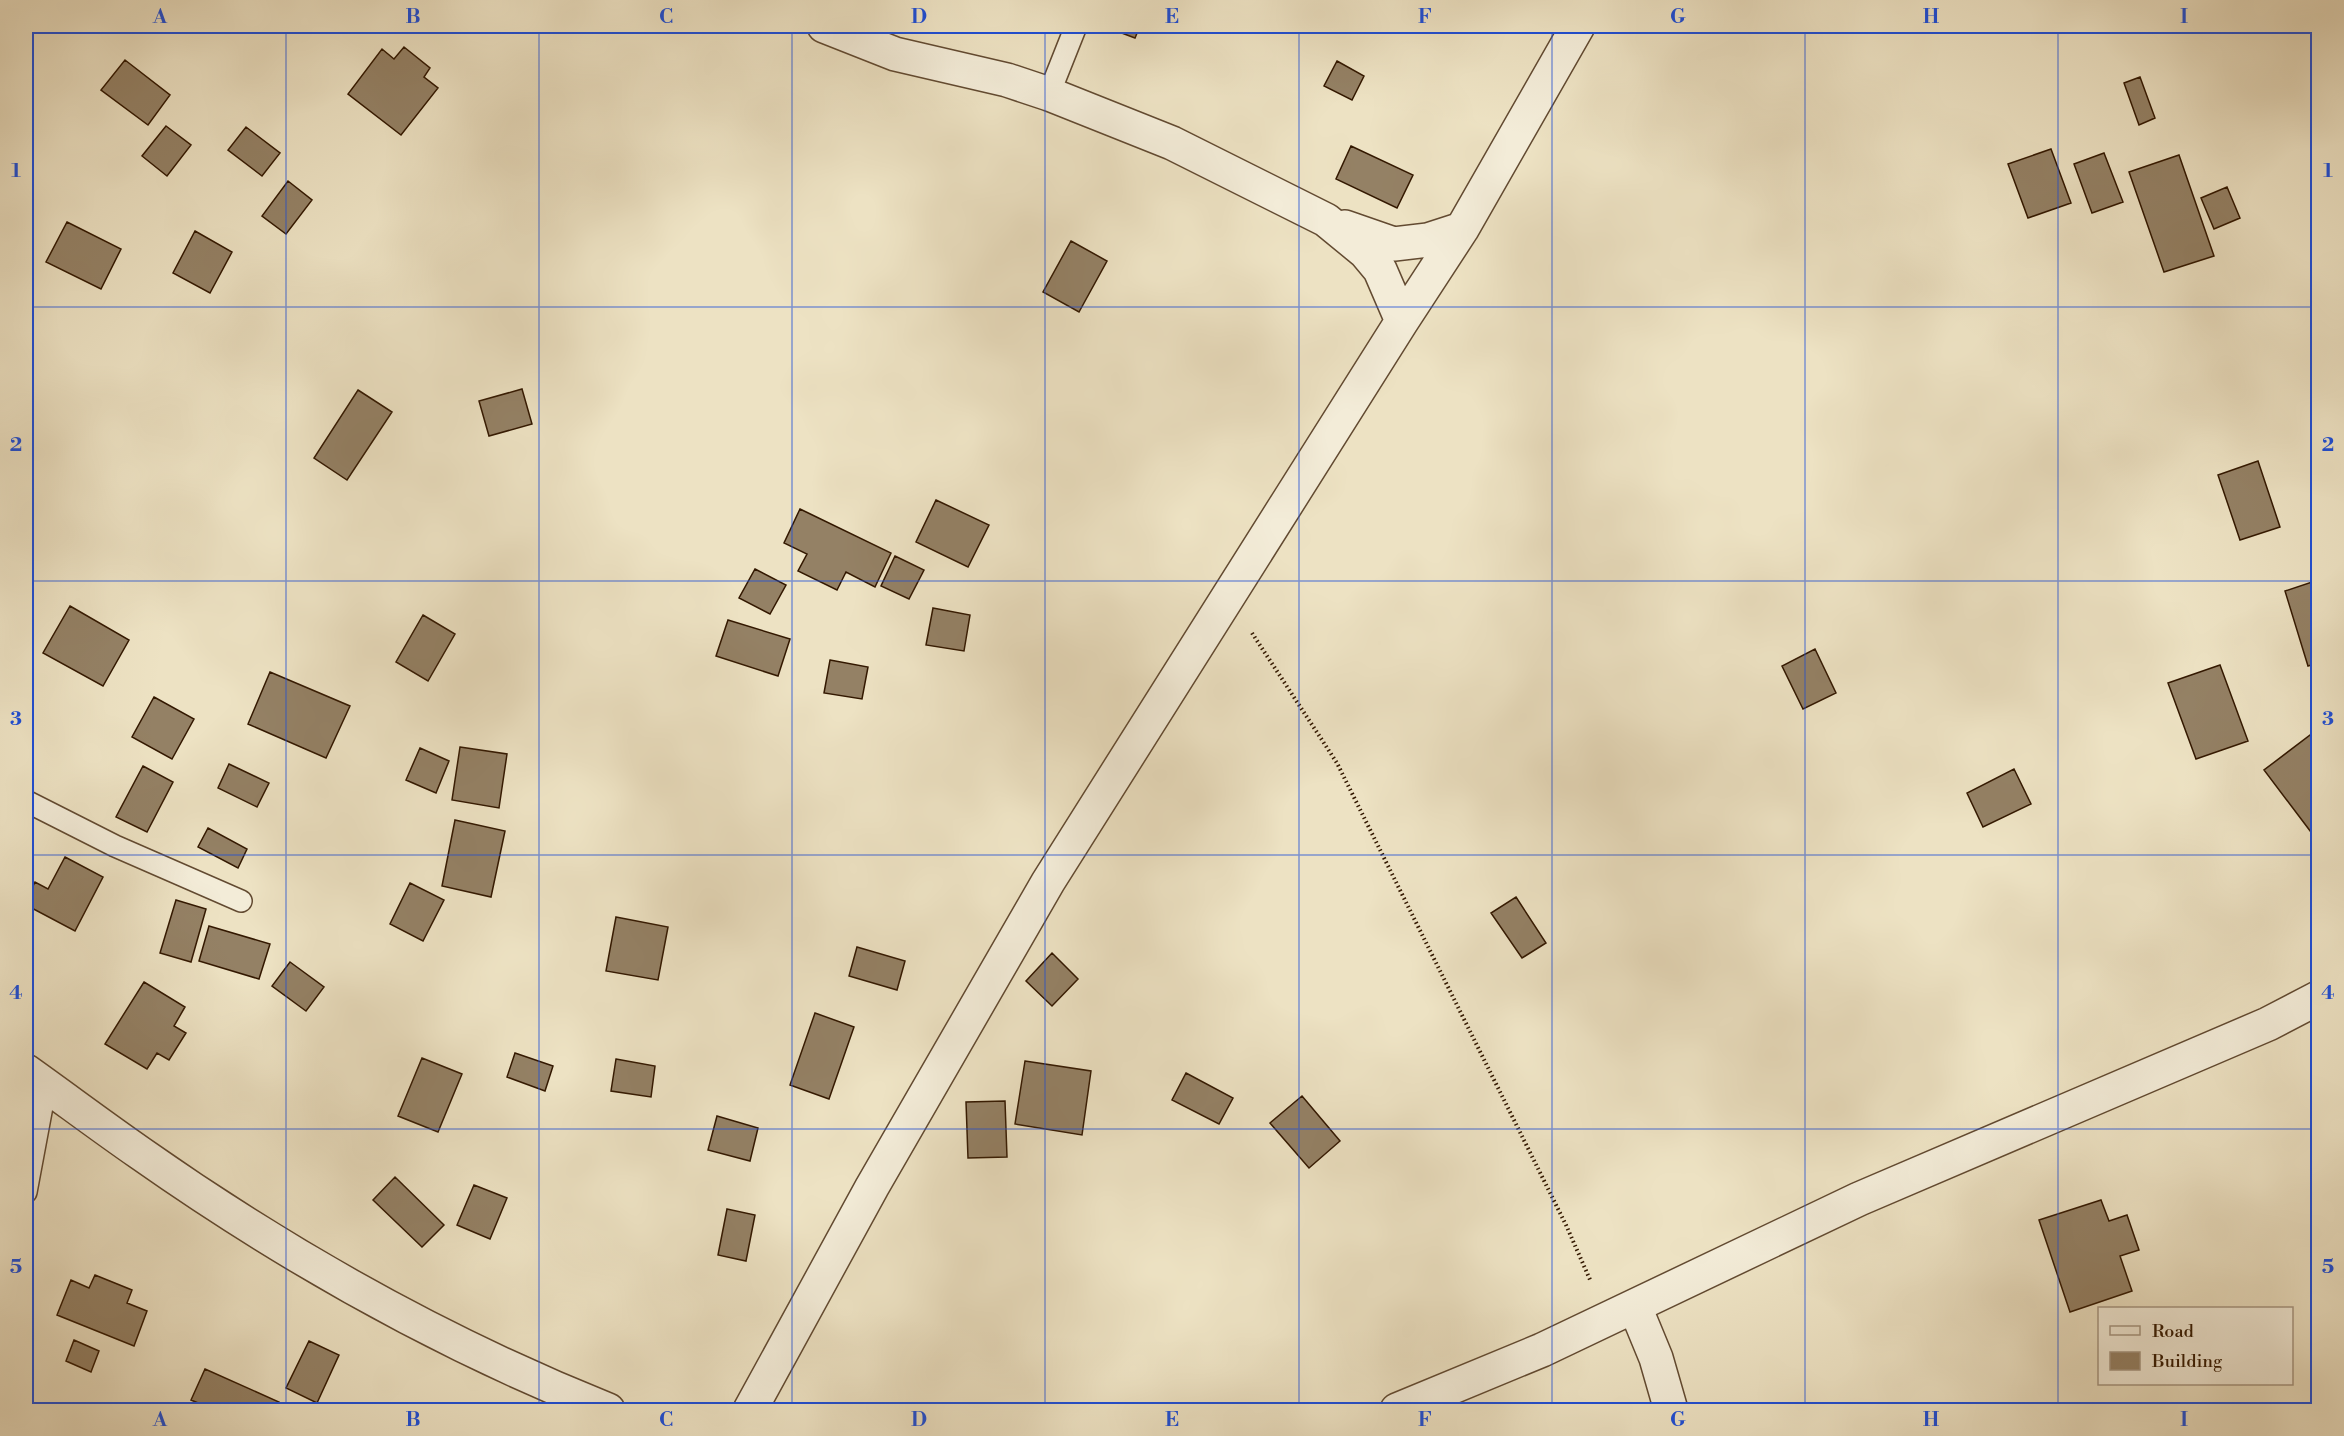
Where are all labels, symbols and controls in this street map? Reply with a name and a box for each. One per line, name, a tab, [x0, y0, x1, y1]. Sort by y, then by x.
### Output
text: A	[152, 5, 168, 30]
text: B	[405, 5, 421, 30]
text: C	[659, 5, 673, 30]
text: D	[911, 5, 927, 30]
text: E	[1165, 5, 1179, 30]
text: F	[1418, 5, 1432, 30]
text: G	[1670, 5, 1686, 30]
text: H	[1923, 5, 1940, 30]
text: I	[2180, 5, 2188, 30]
text: 1	[11, 159, 21, 184]
text: 1	[2323, 159, 2333, 184]
text: 2	[10, 433, 22, 458]
text: 2	[2322, 433, 2334, 458]
text: 3	[10, 707, 22, 732]
text: 3	[2322, 707, 2334, 732]
text: 4	[9, 981, 23, 1006]
text: 4	[2321, 981, 2335, 1006]
text: 5	[10, 1255, 22, 1280]
text: 5	[2322, 1255, 2334, 1280]
legend	[2098, 1307, 2293, 1385]
text: Road	[2152, 1320, 2195, 1343]
text: Building	[2151, 1350, 2223, 1373]
text: A	[152, 1408, 168, 1433]
text: B	[405, 1408, 421, 1433]
text: C	[659, 1408, 673, 1433]
text: D	[911, 1408, 927, 1433]
text: E	[1165, 1408, 1179, 1433]
text: F	[1418, 1408, 1432, 1433]
text: G	[1670, 1408, 1686, 1433]
text: H	[1923, 1408, 1940, 1433]
text: I	[2180, 1408, 2188, 1433]

